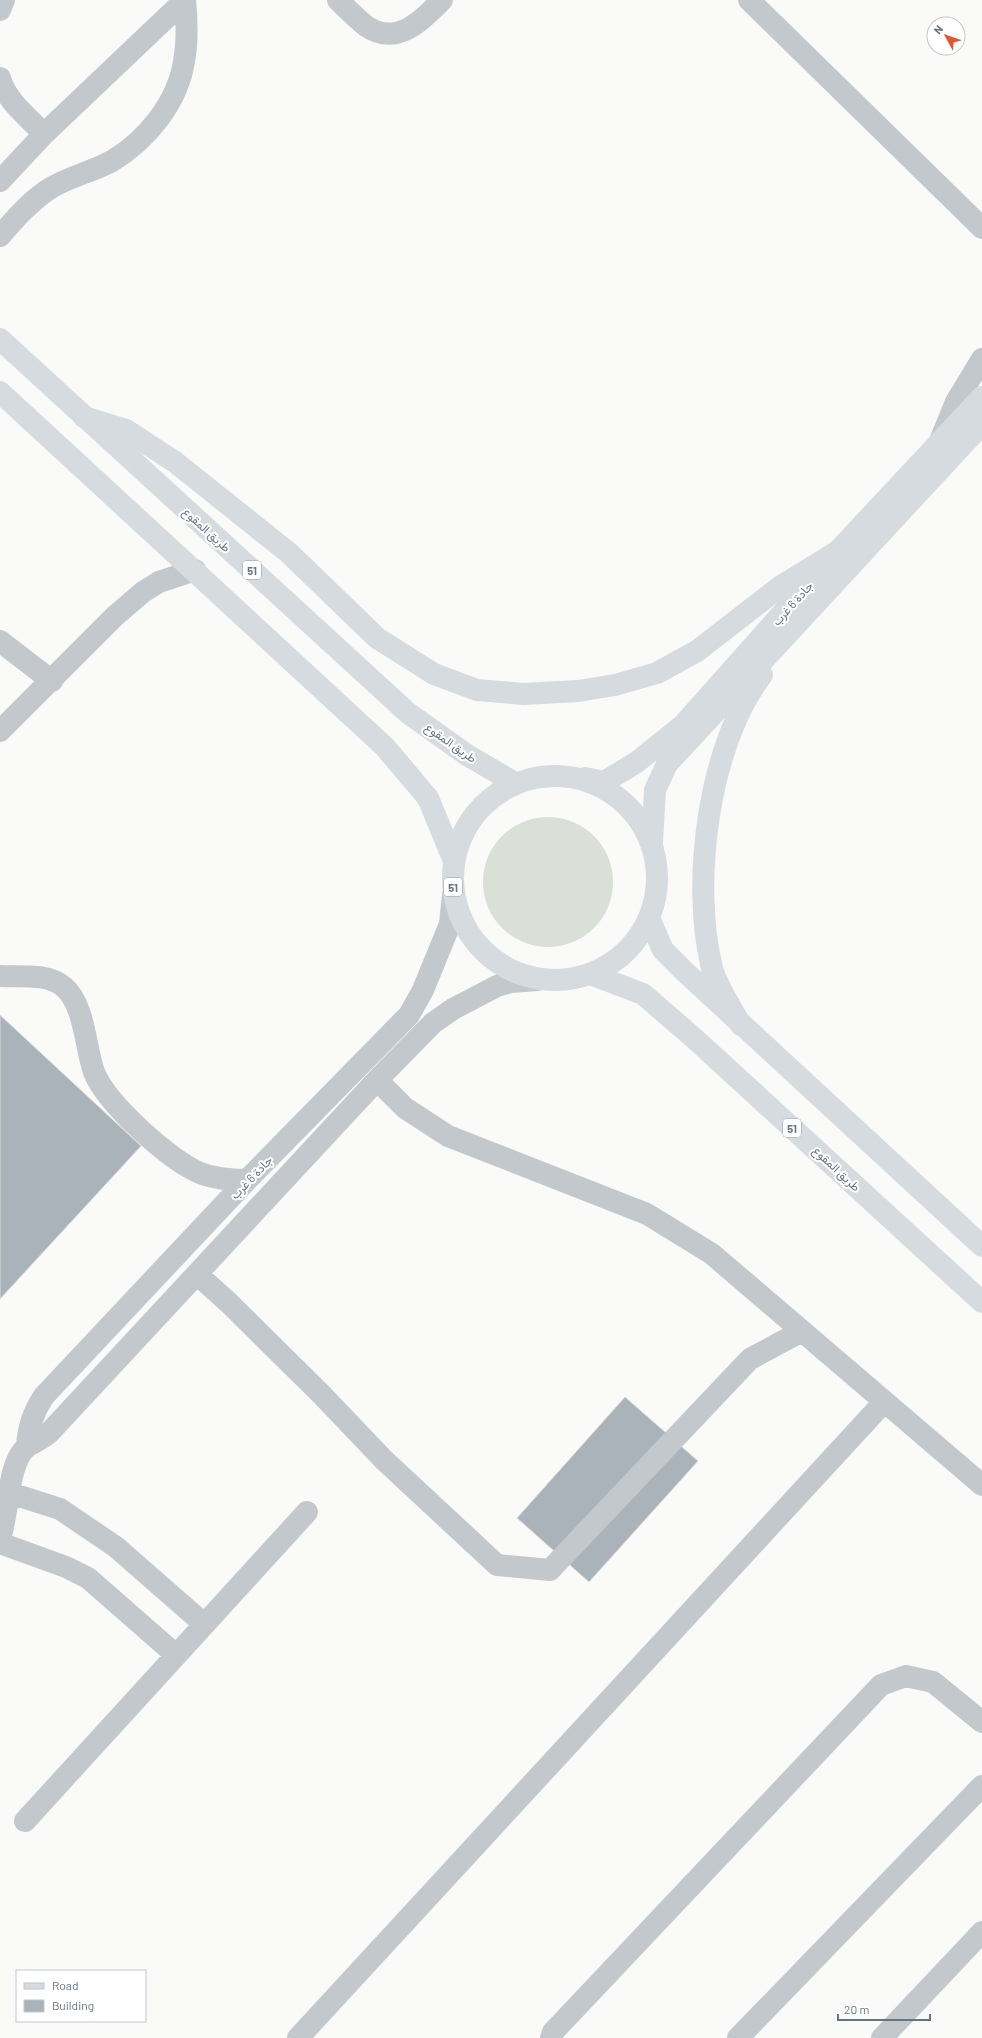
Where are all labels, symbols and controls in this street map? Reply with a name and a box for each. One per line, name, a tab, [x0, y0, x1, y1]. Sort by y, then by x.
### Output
north arrow	[926, 16, 966, 56]
text: N	[931, 22, 945, 36]
street label: طريق المقوع	[178, 504, 234, 557]
road number: 51	[243, 561, 261, 579]
street label: جادة 6 غرب	[769, 578, 817, 629]
street label: طريق المقوع	[421, 719, 480, 767]
road number: 51	[444, 878, 462, 896]
road number: 51	[783, 1119, 801, 1137]
street label: طريق المقوع	[808, 1143, 864, 1196]
street label: جادة 6 غرب	[227, 1153, 276, 1203]
legend	[16, 1970, 146, 2022]
text: Road	[52, 1978, 79, 1992]
scale bar	[838, 1996, 930, 2022]
text: Building	[52, 1998, 94, 2012]
text: 20 m	[844, 2002, 870, 2016]

